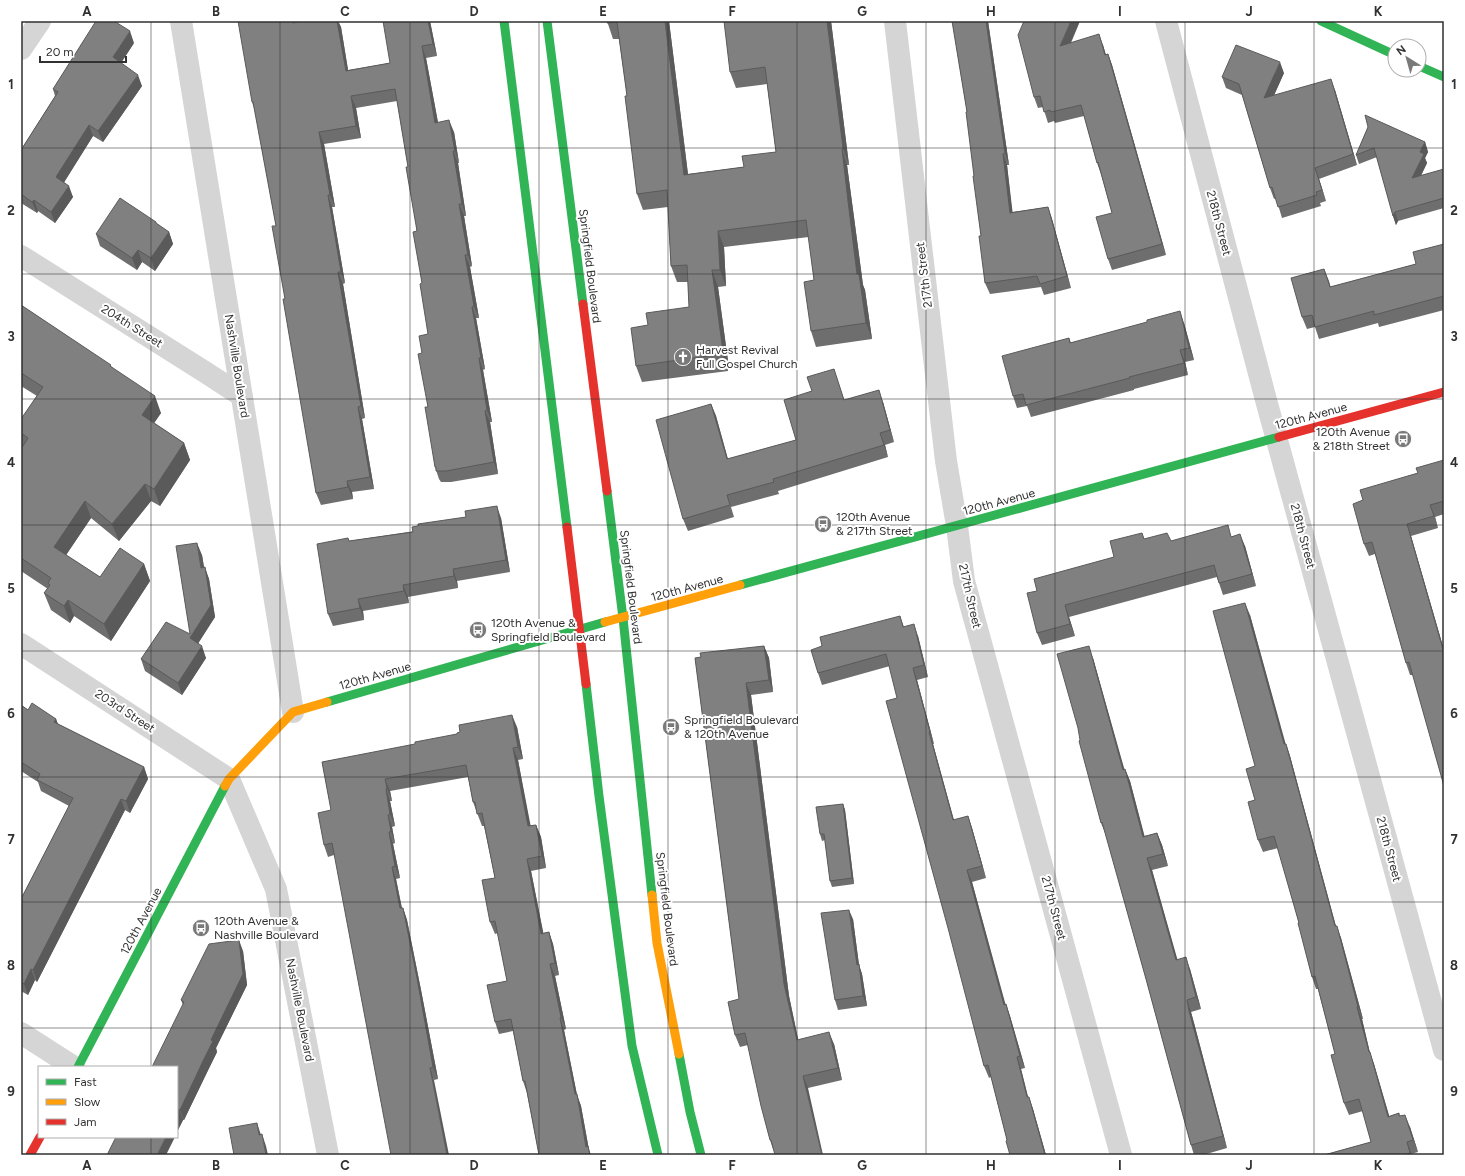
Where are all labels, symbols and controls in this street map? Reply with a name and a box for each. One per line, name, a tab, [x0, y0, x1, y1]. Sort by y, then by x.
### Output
text: A	[82, 4, 92, 19]
text: B	[212, 4, 220, 19]
text: C	[340, 4, 350, 19]
text: D	[469, 4, 479, 19]
text: E	[599, 4, 607, 19]
text: F	[728, 4, 736, 19]
text: G	[857, 4, 867, 19]
text: H	[986, 4, 996, 19]
text: I	[1118, 4, 1122, 19]
text: J	[1245, 4, 1253, 19]
text: K	[1374, 4, 1383, 19]
scale bar	[40, 38, 126, 64]
north arrow	[1387, 38, 1427, 78]
text: N	[1394, 43, 1409, 58]
text: 20 m	[46, 45, 74, 59]
text: 1	[8, 77, 14, 92]
text: 1	[1451, 77, 1457, 92]
street label: 218th Street	[1204, 189, 1235, 258]
text: 2	[7, 203, 15, 218]
text: 2	[1450, 203, 1458, 218]
street label: Springfield Boulevard	[576, 208, 604, 324]
street label: 217th Street	[913, 241, 935, 309]
street label: 204th Street	[99, 302, 166, 351]
street label: Nashville Boulevard	[222, 313, 252, 419]
text: 3	[7, 329, 15, 344]
text: 3	[1450, 329, 1458, 344]
place label: Harvest Revival Full Gospel Church	[696, 343, 798, 371]
church icon: Harvest Revival Full Gospel Church	[673, 347, 693, 367]
street label: 120th Avenue	[1273, 400, 1349, 432]
place label: 120th Avenue & 218th Street	[1312, 425, 1390, 453]
bus stop icon: 120th Avenue & 218th Street	[1393, 429, 1413, 449]
text: 4	[7, 455, 15, 470]
text: 4	[1450, 455, 1458, 470]
street label: 120th Avenue	[961, 486, 1037, 518]
street label: 218th Street	[1288, 502, 1319, 571]
place label: 120th Avenue & 217th Street	[836, 510, 913, 538]
bus stop icon: 120th Avenue & 217th Street	[813, 514, 833, 534]
street label: Springfield Boulevard	[617, 529, 645, 645]
street label: 217th Street	[956, 562, 984, 630]
street label: 120th Avenue	[649, 572, 725, 604]
text: 5	[7, 581, 15, 596]
text: 5	[1450, 581, 1458, 596]
place label: 120th Avenue & Springfield Boulevard	[491, 616, 606, 644]
bus stop icon: 120th Avenue & Springfield Boulevard	[468, 620, 488, 640]
street label: 120th Avenue	[337, 659, 413, 693]
street label: 203rd Street	[92, 686, 158, 736]
text: 6	[7, 706, 15, 721]
text: 6	[1450, 706, 1458, 721]
place label: Springfield Boulevard & 120th Avenue	[684, 713, 799, 741]
bus stop icon: Springfield Boulevard & 120th Avenue	[661, 717, 681, 737]
street label: 218th Street	[1374, 815, 1405, 884]
text: 7	[7, 832, 15, 847]
text: 7	[1450, 832, 1458, 847]
street label: Springfield Boulevard	[653, 851, 681, 967]
street label: 217th Street	[1039, 874, 1069, 942]
street label: 120th Avenue	[117, 885, 165, 957]
place label: 120th Avenue & Nashville Boulevard	[214, 914, 319, 942]
bus stop icon: 120th Avenue & Nashville Boulevard	[191, 918, 211, 938]
street label: Nashville Boulevard	[283, 957, 317, 1063]
text: 8	[7, 958, 15, 973]
text: 8	[1450, 958, 1458, 973]
legend	[38, 1066, 178, 1138]
text: Fast	[74, 1075, 97, 1089]
text: 9	[7, 1084, 15, 1099]
text: 9	[1450, 1084, 1458, 1099]
text: Slow	[74, 1095, 101, 1109]
text: Jam	[74, 1115, 97, 1129]
text: A	[82, 1158, 92, 1173]
text: B	[212, 1158, 220, 1173]
text: C	[340, 1158, 350, 1173]
text: D	[469, 1158, 479, 1173]
text: E	[599, 1158, 607, 1173]
text: F	[728, 1158, 736, 1173]
text: G	[857, 1158, 867, 1173]
text: H	[986, 1158, 996, 1173]
text: I	[1118, 1158, 1122, 1173]
text: J	[1245, 1158, 1253, 1173]
text: K	[1374, 1158, 1383, 1173]

